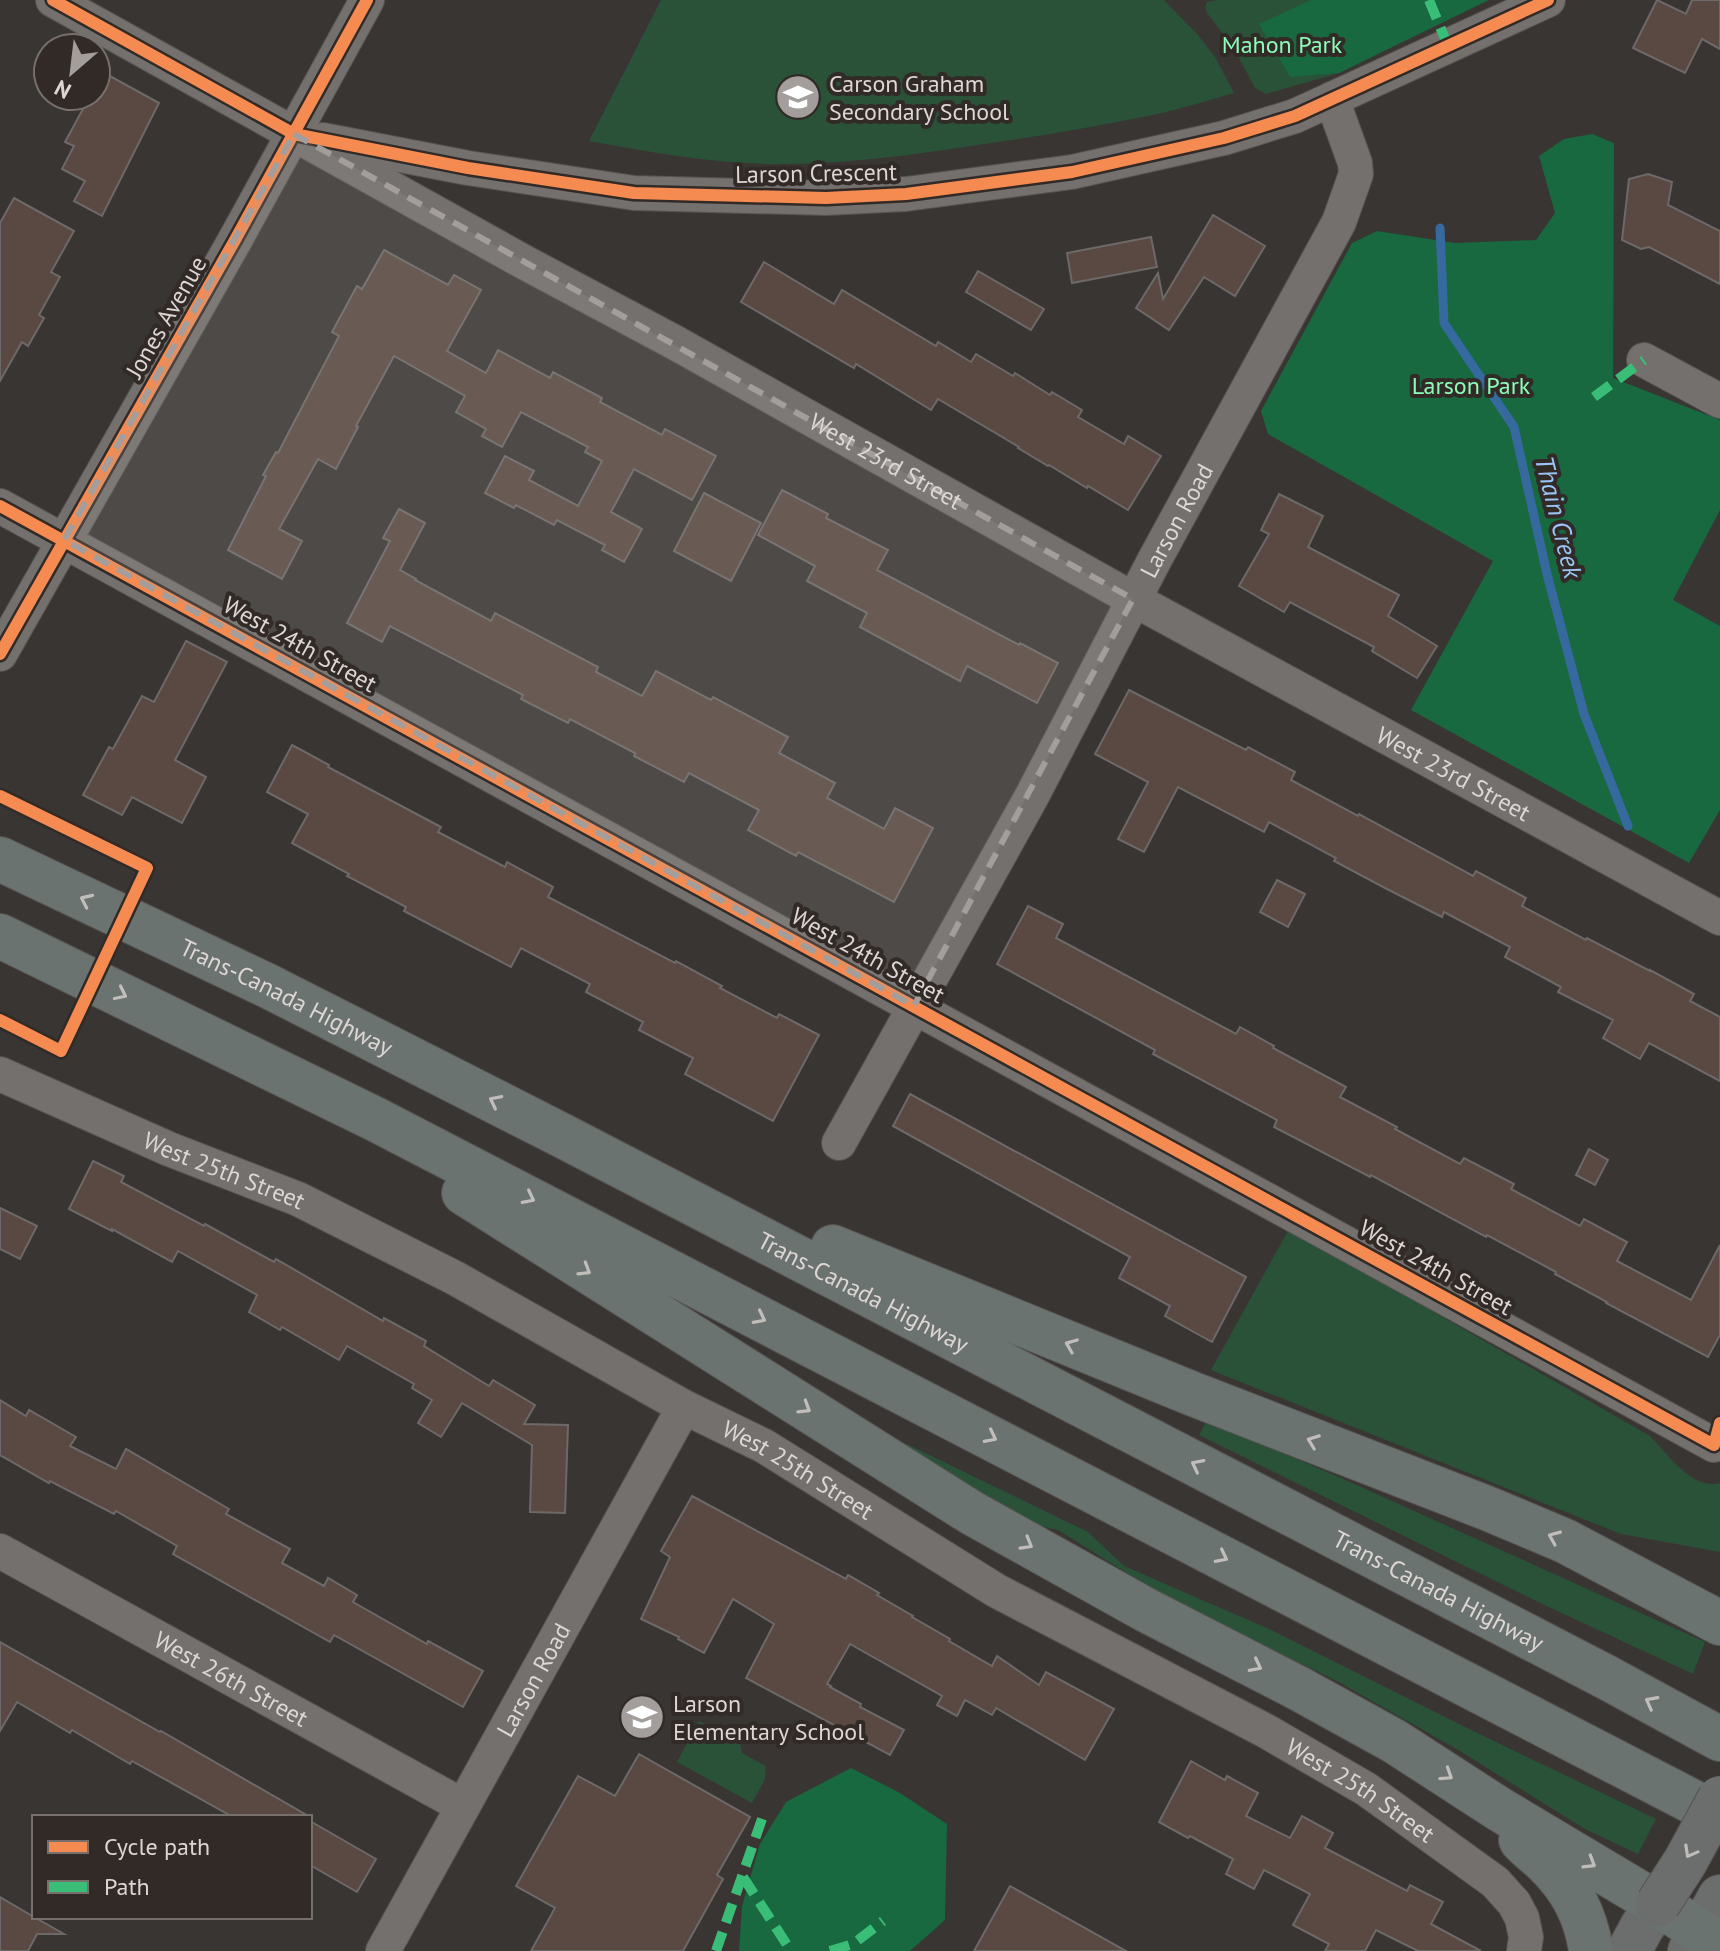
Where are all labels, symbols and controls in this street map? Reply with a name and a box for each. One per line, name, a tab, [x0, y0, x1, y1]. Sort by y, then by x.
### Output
park label: Mahon Park	[1222, 29, 1343, 60]
north arrow	[32, 32, 112, 112]
place label: Carson Graham Secondary School	[829, 68, 1009, 127]
school or university icon: Carson Graham Secondary School	[774, 73, 822, 121]
text: N	[50, 74, 76, 105]
street label: Larson Crescent	[735, 156, 897, 190]
street label: Jones Avenue	[118, 250, 213, 384]
park label: Larson Park	[1412, 370, 1531, 401]
street label: West 23rd Street	[804, 405, 968, 516]
water label: Thain Creek	[1528, 452, 1590, 583]
street label: Larson Road	[1133, 458, 1220, 583]
street label: West 24th Street	[218, 589, 382, 699]
street label: West 23rd Street	[1371, 719, 1536, 828]
one-way arrow	[80, 894, 95, 910]
street label: West 24th Street	[786, 900, 950, 1010]
street label: Trans-Canada Highway	[175, 931, 398, 1062]
one-way arrow	[112, 984, 127, 1000]
one-way arrow	[489, 1096, 504, 1111]
street label: West 25th Street	[139, 1124, 311, 1216]
one-way arrow	[521, 1189, 536, 1204]
street label: West 24th Street	[1354, 1212, 1518, 1322]
street label: Trans-Canada Highway	[753, 1224, 974, 1359]
one-way arrow	[576, 1260, 591, 1275]
one-way arrow	[752, 1308, 766, 1323]
one-way arrow	[1065, 1338, 1079, 1354]
one-way arrow	[796, 1399, 811, 1414]
street label: West 25th Street	[717, 1413, 880, 1526]
one-way arrow	[982, 1428, 997, 1443]
one-way arrow	[1307, 1434, 1321, 1450]
one-way arrow	[1191, 1459, 1206, 1475]
street label: Trans-Canada Highway	[1328, 1523, 1550, 1658]
one-way arrow	[1548, 1530, 1562, 1546]
one-way arrow	[1018, 1534, 1033, 1550]
one-way arrow	[1213, 1547, 1228, 1563]
street label: Larson Road	[489, 1617, 577, 1742]
street label: West 26th Street	[149, 1624, 314, 1733]
one-way arrow	[1248, 1657, 1263, 1672]
place label: Larson Elementary School	[673, 1688, 864, 1747]
school or university icon: Larson Elementary School	[618, 1693, 666, 1741]
one-way arrow	[1645, 1696, 1660, 1711]
street label: West 25th Street	[1281, 1731, 1441, 1849]
one-way arrow	[1438, 1766, 1453, 1781]
legend	[32, 1815, 312, 1919]
text: Cycle path	[104, 1831, 210, 1862]
one-way arrow	[1684, 1843, 1700, 1858]
one-way arrow	[1581, 1853, 1596, 1869]
text: Path	[104, 1871, 150, 1902]

